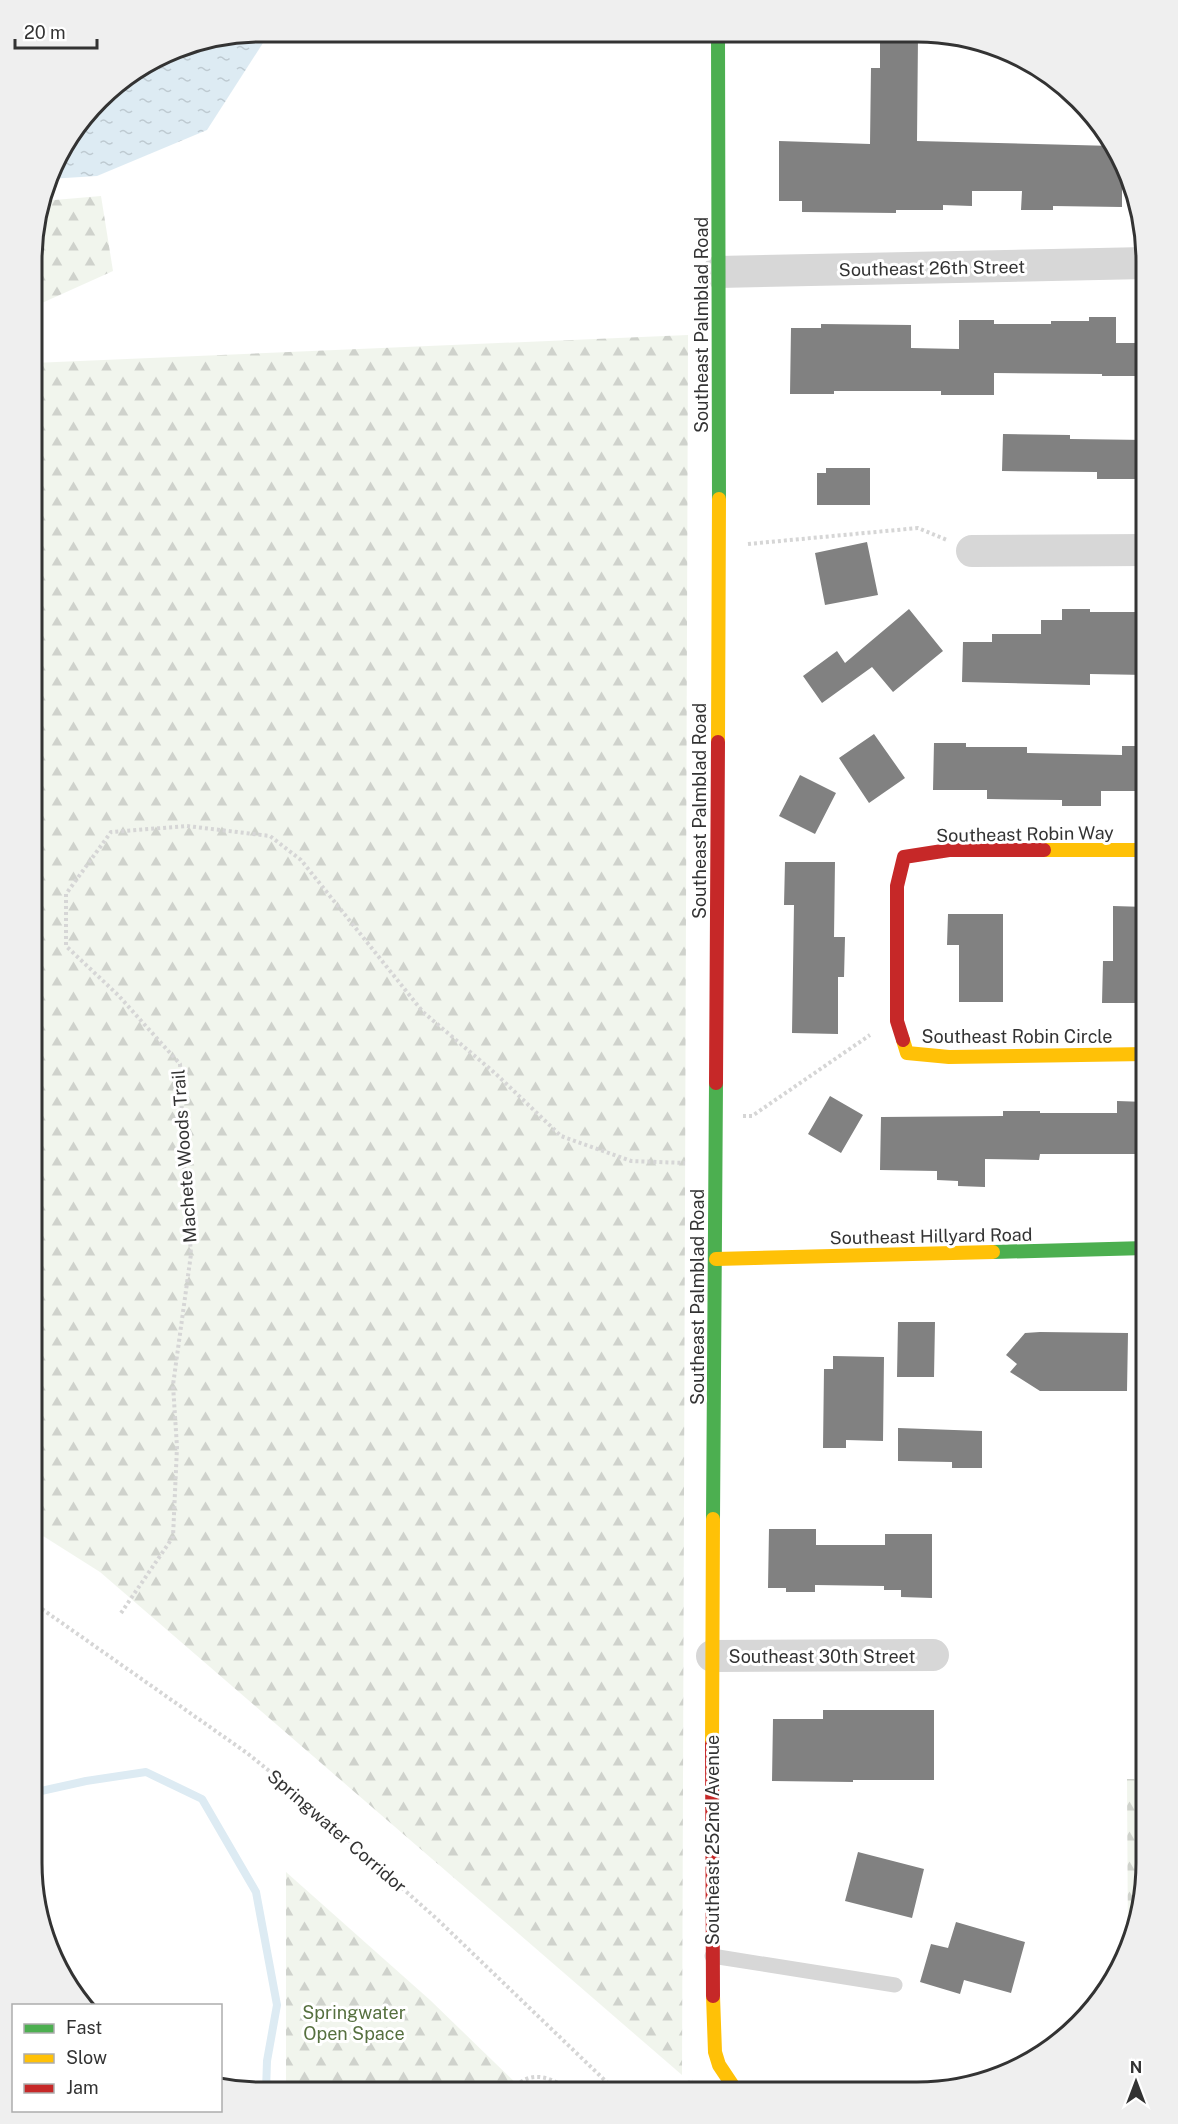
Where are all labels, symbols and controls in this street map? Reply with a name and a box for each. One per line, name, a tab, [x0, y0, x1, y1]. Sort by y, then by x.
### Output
scale bar	[15, 12, 98, 50]
text: 20 m	[24, 22, 66, 43]
street label: Southeast Palmblad Road	[691, 217, 712, 433]
street label: Southeast 26th Street	[839, 256, 1025, 280]
street label: Southeast Palmblad Road	[689, 703, 710, 919]
street label: Southeast Robin Way	[936, 822, 1114, 846]
street label: Southeast Robin Circle	[921, 1026, 1113, 1047]
street label: Machete Woods Trail	[167, 1068, 201, 1244]
street label: Southeast Palmblad Road	[687, 1189, 708, 1405]
street label: Southeast Hillyard Road	[829, 1224, 1033, 1248]
street label: Southeast 30th Street	[729, 1646, 915, 1667]
street label: Southeast 252nd Avenue	[702, 1735, 723, 1945]
street label: Springwater Corridor	[263, 1765, 411, 1897]
park label: Springwater Open Space	[302, 2002, 406, 2044]
legend	[12, 2004, 222, 2112]
text: Fast	[66, 2017, 102, 2038]
text: Slow	[66, 2047, 107, 2068]
north arrow	[1106, 2052, 1166, 2112]
text: N	[1130, 2058, 1142, 2077]
text: Jam	[66, 2077, 99, 2098]

